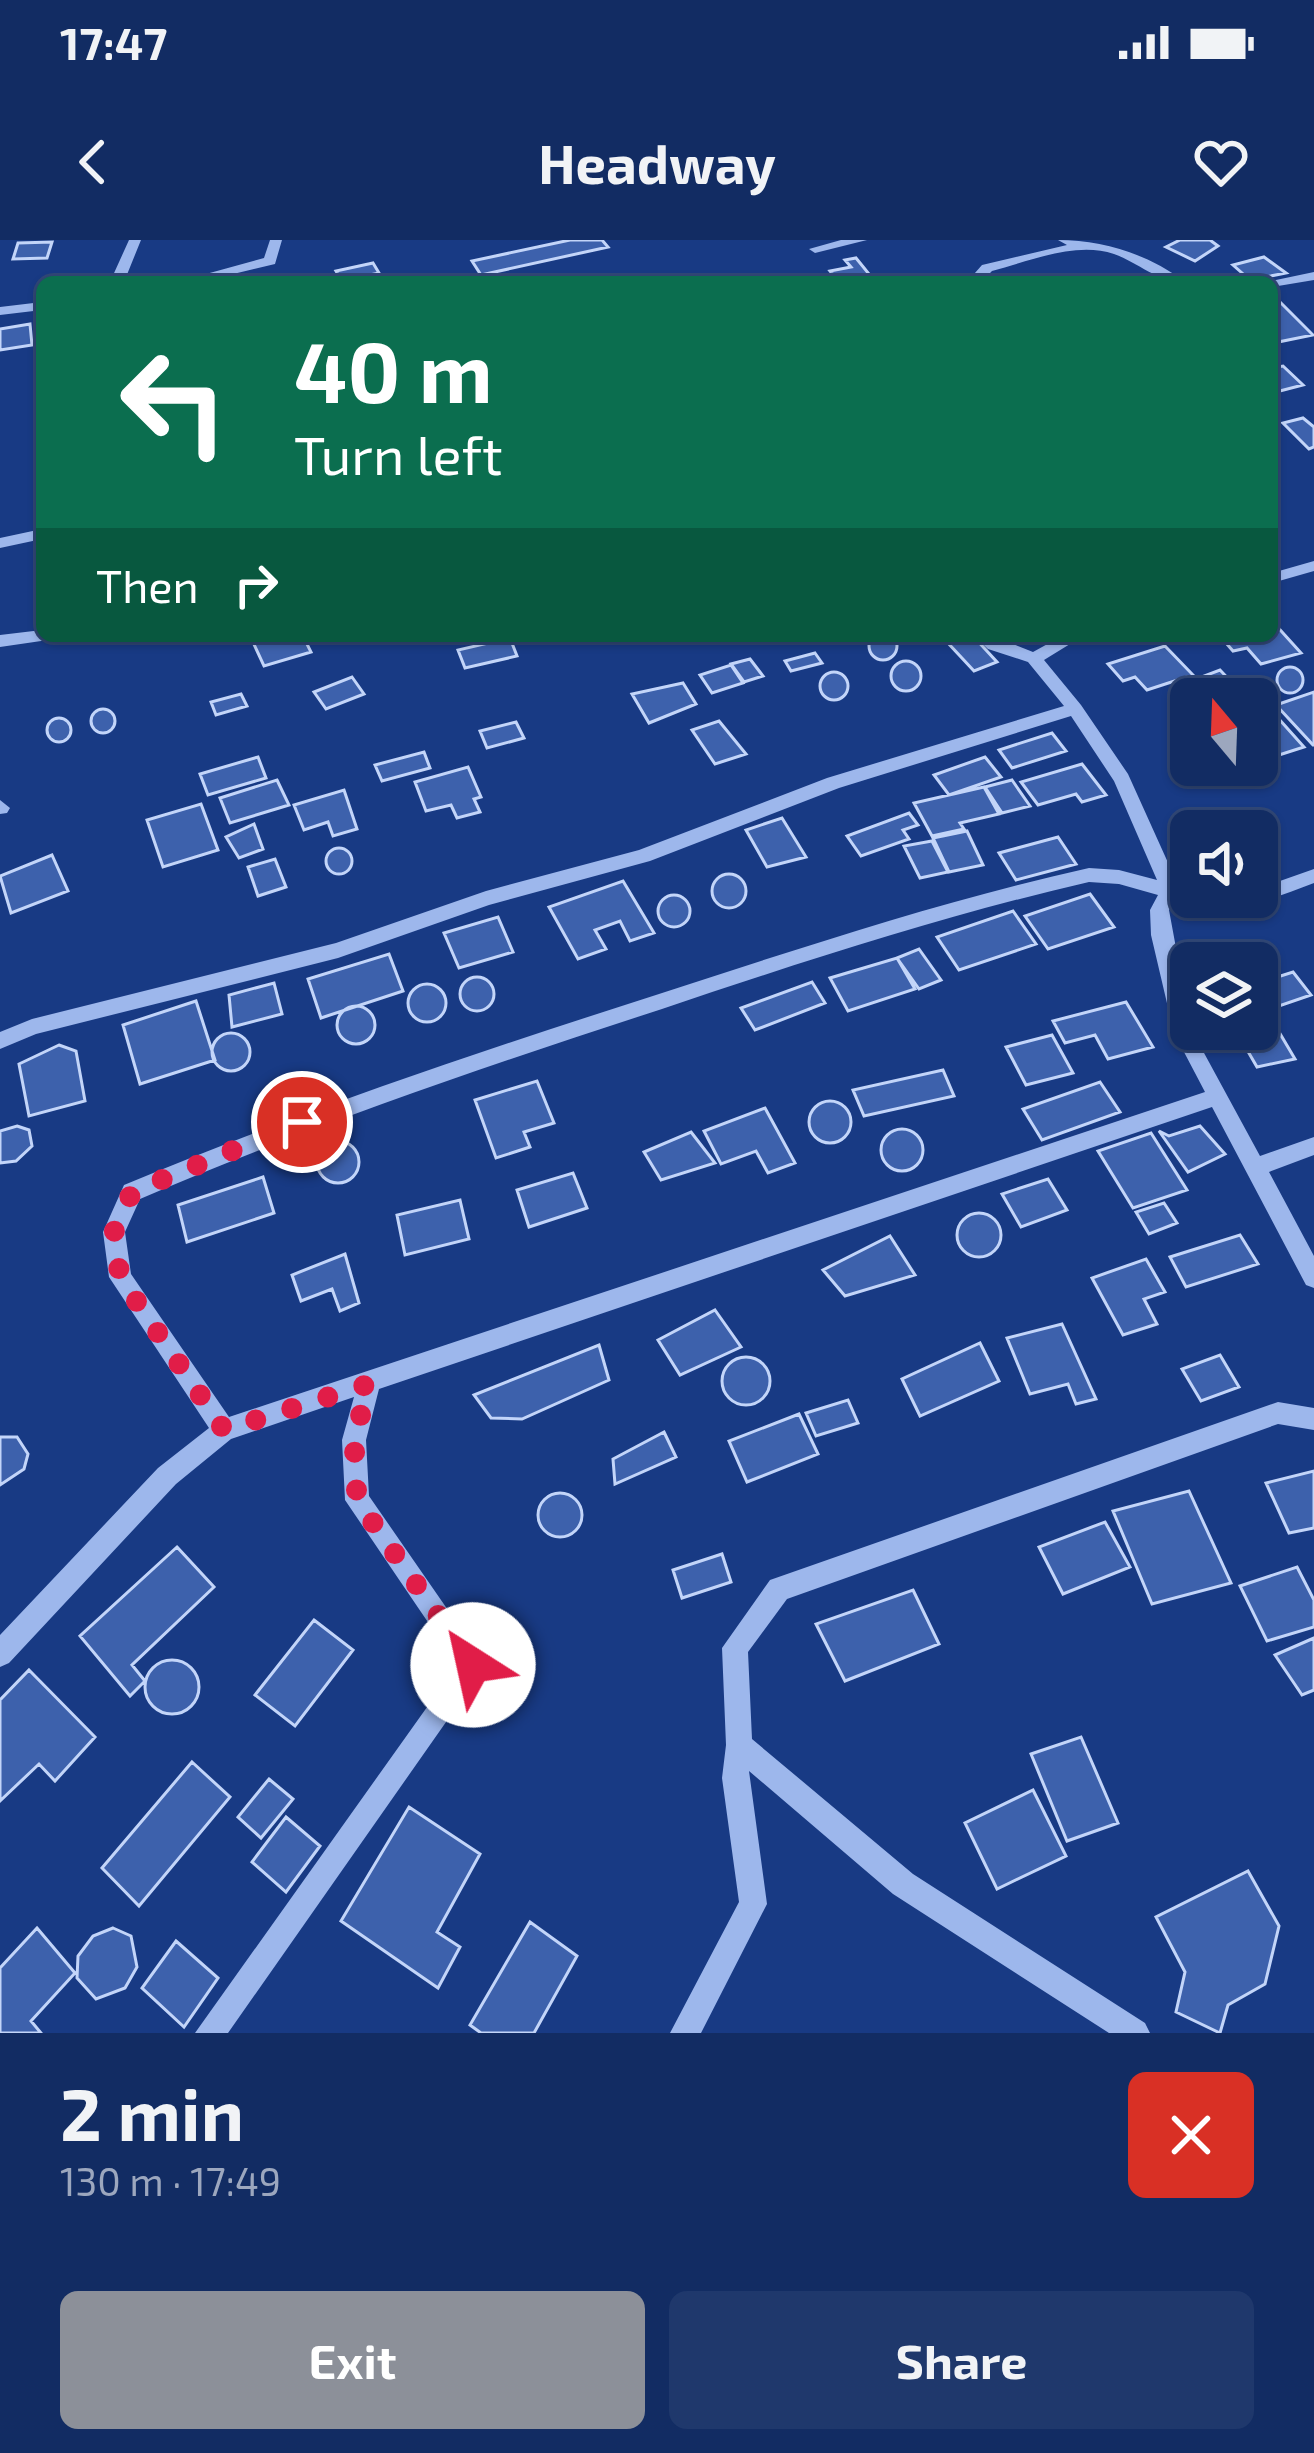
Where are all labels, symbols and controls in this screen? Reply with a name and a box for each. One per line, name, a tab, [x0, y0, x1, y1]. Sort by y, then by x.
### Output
text: 17:47	[60, 15, 167, 69]
icon: back	[60, 129, 126, 195]
icon: heart	[1188, 129, 1254, 195]
text: Headway	[538, 130, 776, 195]
text: 40 m	[294, 319, 493, 420]
icon: left	[96, 324, 252, 480]
text: Turn left	[294, 421, 503, 486]
icon: right	[223, 552, 289, 618]
text: Then	[96, 558, 199, 612]
north arrow	[1170, 678, 1278, 786]
map controls	[1170, 678, 1278, 1050]
button: sound	[1170, 810, 1278, 918]
button: layers	[1170, 942, 1278, 1050]
pin	[251, 1071, 353, 1173]
icon: arrive	[269, 1089, 335, 1155]
position arrow	[410, 1602, 536, 1728]
text: 2 min	[60, 2069, 244, 2155]
button: close	[1128, 2072, 1254, 2198]
text: 130 m · 17:49	[60, 2157, 281, 2204]
button: Exit	[60, 2291, 645, 2429]
button: Share	[669, 2291, 1254, 2429]

